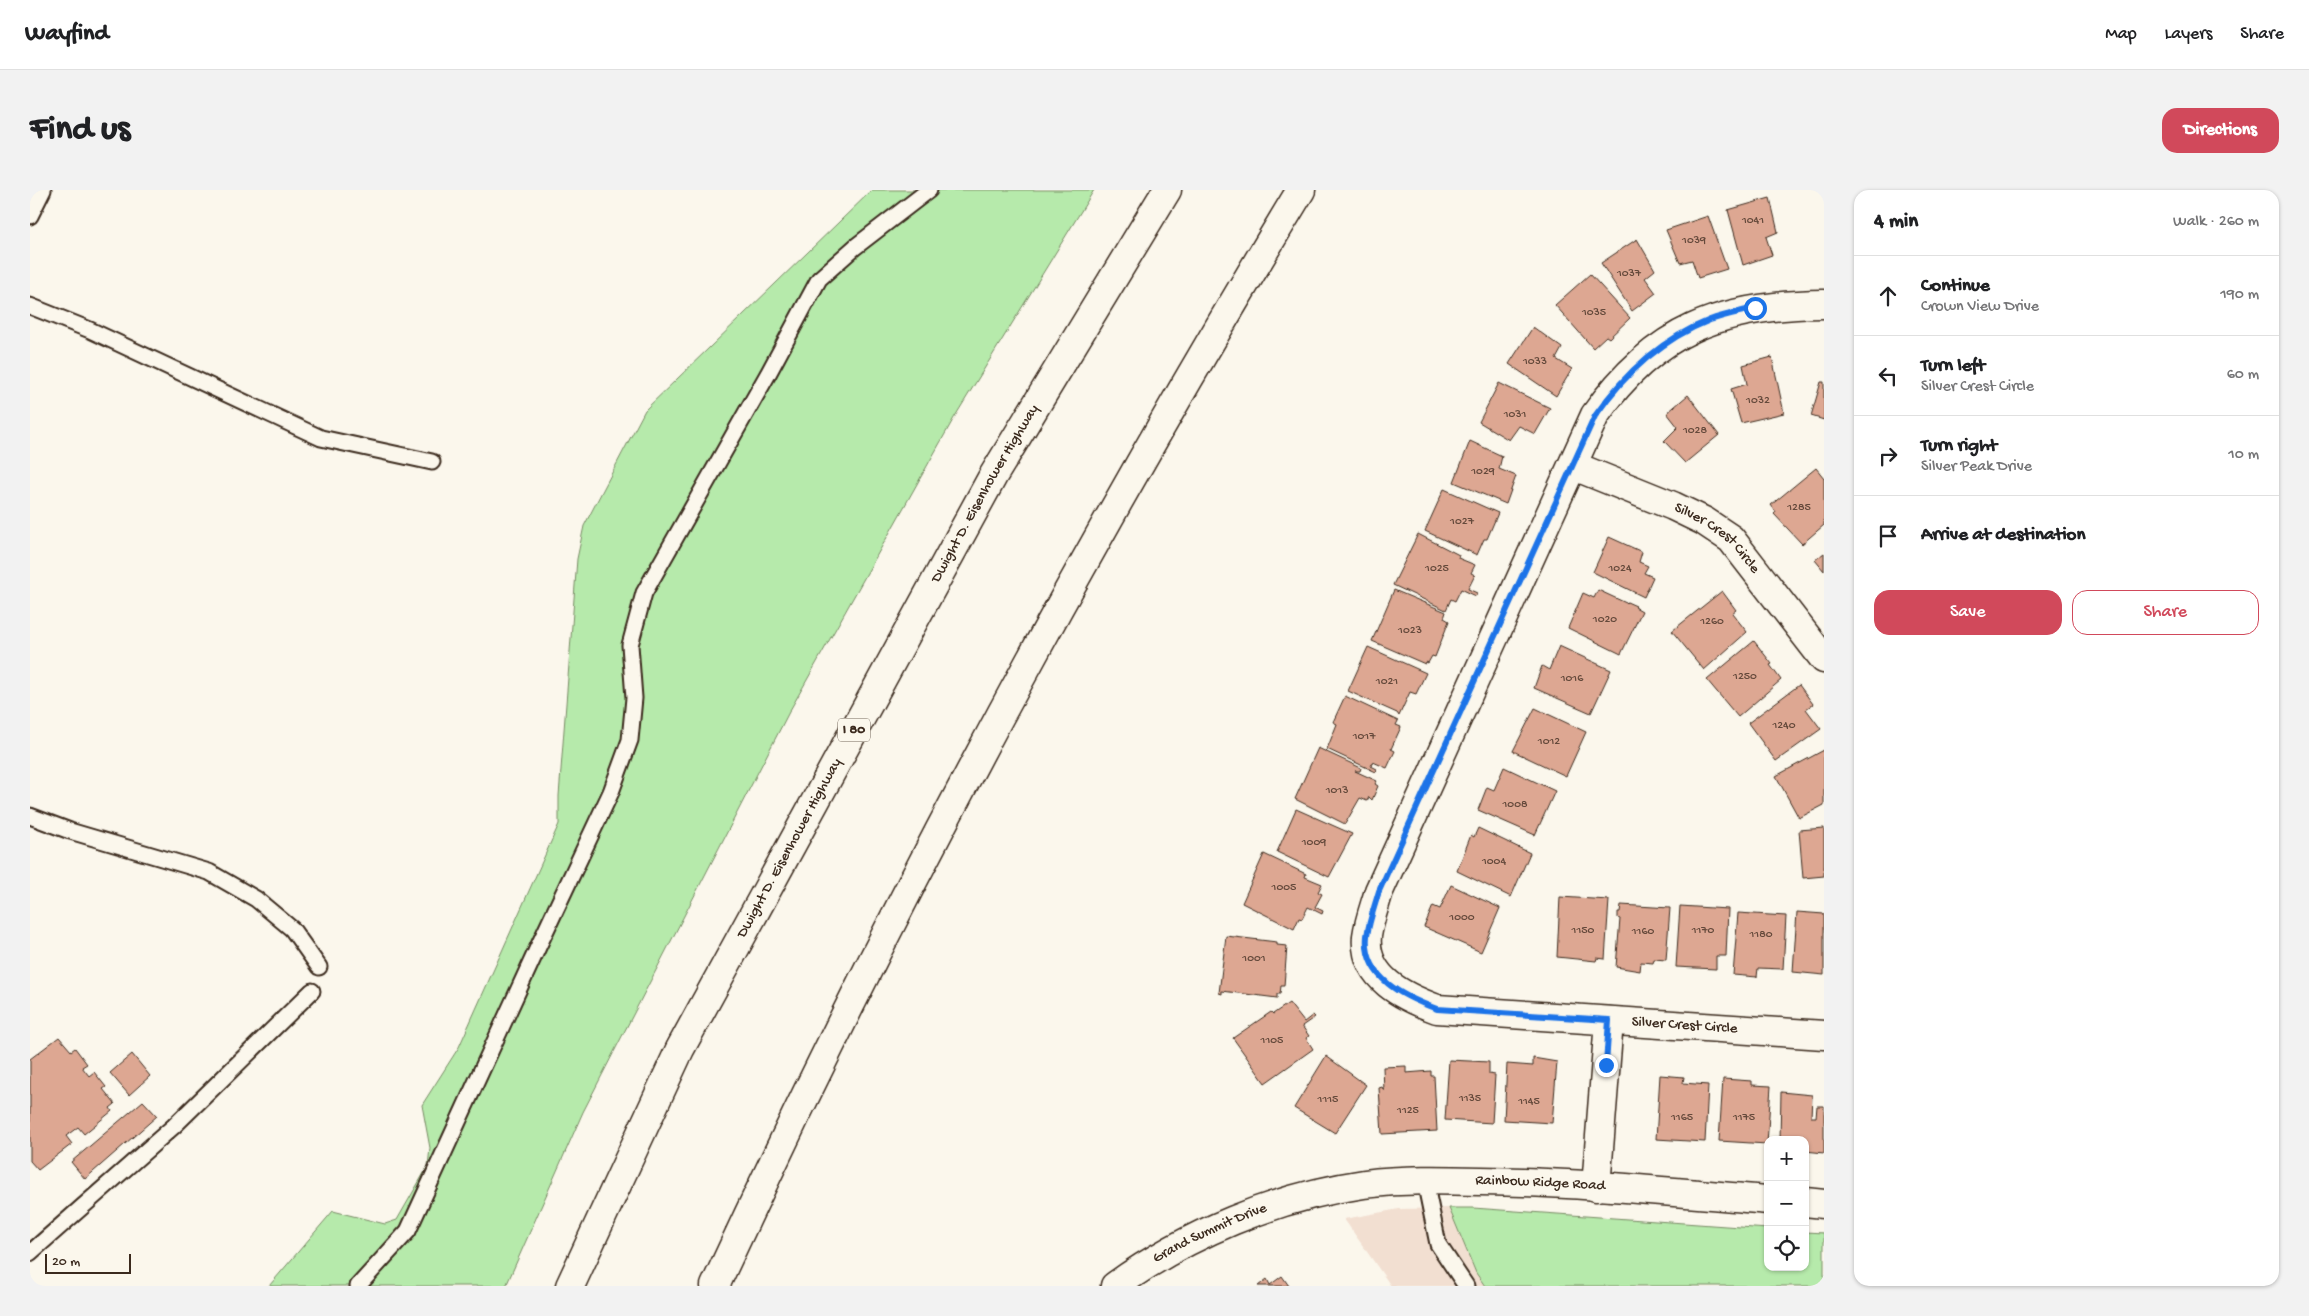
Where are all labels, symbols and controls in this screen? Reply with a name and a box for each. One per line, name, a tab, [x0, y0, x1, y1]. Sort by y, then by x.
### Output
text: Wayfind	[25, 20, 109, 49]
text: Map	[2105, 24, 2137, 45]
text: Layers	[2165, 24, 2212, 45]
text: Share	[2240, 24, 2284, 45]
button: Directions	[2162, 108, 2279, 153]
text: Find us	[30, 110, 130, 151]
text: 4 min	[1874, 210, 1918, 235]
text: Walk · 260 m	[2173, 213, 2259, 232]
house number: 1041	[1741, 214, 1764, 228]
house number: 1039	[1681, 234, 1706, 248]
house number: 1037	[1616, 267, 1642, 281]
text: Continue	[1921, 275, 1990, 298]
icon: ahead	[1874, 282, 1902, 310]
text: 190 m	[2220, 286, 2259, 305]
route start	[1744, 297, 1767, 320]
text: Crown View Drive	[1921, 298, 2039, 317]
house number: 1035	[1581, 306, 1606, 320]
house number: 1033	[1522, 355, 1547, 369]
text: Turn left	[1921, 355, 1985, 378]
icon: left	[1874, 362, 1902, 390]
text: 60 m	[2227, 366, 2259, 385]
text: Silver Crest Circle	[1921, 378, 2034, 397]
house number: 1032	[1745, 394, 1770, 408]
street label: Dwight D. Eisenhower Highway	[927, 401, 1044, 587]
house number: 1031	[1503, 408, 1527, 422]
house number: 1028	[1682, 424, 1707, 438]
text: Turn right	[1921, 435, 1997, 458]
icon: right	[1874, 442, 1902, 470]
text: 10 m	[2228, 446, 2259, 465]
text: Silver Peak Drive	[1921, 458, 2032, 477]
house number: 1029	[1470, 465, 1495, 479]
street label: Silver Crest Circle	[1671, 499, 1764, 577]
house number: 1285	[1786, 501, 1811, 515]
house number: 1027	[1449, 515, 1475, 529]
icon: arrive	[1874, 522, 1902, 550]
text: Arrive at destination	[1921, 524, 2085, 547]
house number: 1025	[1424, 562, 1449, 576]
house number: 1024	[1607, 562, 1632, 576]
button: Save	[1874, 590, 2062, 635]
button: Share	[2072, 590, 2259, 635]
house number: 1020	[1592, 613, 1617, 627]
house number: 1260	[1699, 615, 1724, 629]
house number: 1023	[1397, 624, 1422, 638]
house number: 1250	[1732, 670, 1757, 684]
house number: 1016	[1560, 672, 1584, 686]
house number: 1021	[1375, 675, 1398, 689]
road number: I 80	[838, 718, 870, 742]
house number: 1240	[1771, 719, 1796, 733]
house number: 1017	[1352, 730, 1376, 744]
house number: 1012	[1537, 735, 1560, 749]
street label: Dwight D. Eisenhower Highway	[733, 755, 846, 942]
house number: 1013	[1325, 784, 1348, 798]
house number: 1008	[1501, 798, 1528, 812]
house number: 1009	[1301, 836, 1326, 850]
house number: 1004	[1481, 855, 1506, 869]
house number: 1005	[1271, 881, 1296, 895]
house number: 1000	[1448, 911, 1475, 925]
house number: 1150	[1571, 924, 1595, 938]
house number: 1170	[1691, 924, 1715, 938]
house number: 1160	[1631, 925, 1654, 939]
house number: 1180	[1748, 928, 1773, 942]
house number: 1001	[1241, 952, 1266, 966]
street label: Silver Crest Circle	[1631, 1013, 1738, 1038]
house number: 1105	[1260, 1034, 1283, 1048]
route end	[1595, 1054, 1618, 1077]
house number: 1135	[1458, 1092, 1481, 1106]
house number: 1115	[1317, 1093, 1338, 1107]
house number: 1145	[1517, 1095, 1540, 1109]
house number: 1125	[1396, 1104, 1419, 1118]
house number: 1165	[1670, 1111, 1693, 1125]
house number: 1175	[1732, 1111, 1755, 1125]
map controls	[1764, 1136, 1809, 1271]
button: +	[1764, 1136, 1809, 1181]
street label: Rainbow Ridge Road	[1475, 1172, 1607, 1196]
button: −	[1764, 1181, 1809, 1226]
street label: Grand Summit Drive	[1150, 1199, 1269, 1268]
button: locate	[1764, 1226, 1809, 1271]
scale bar	[45, 1251, 131, 1274]
text: 20 m	[52, 1254, 80, 1271]

